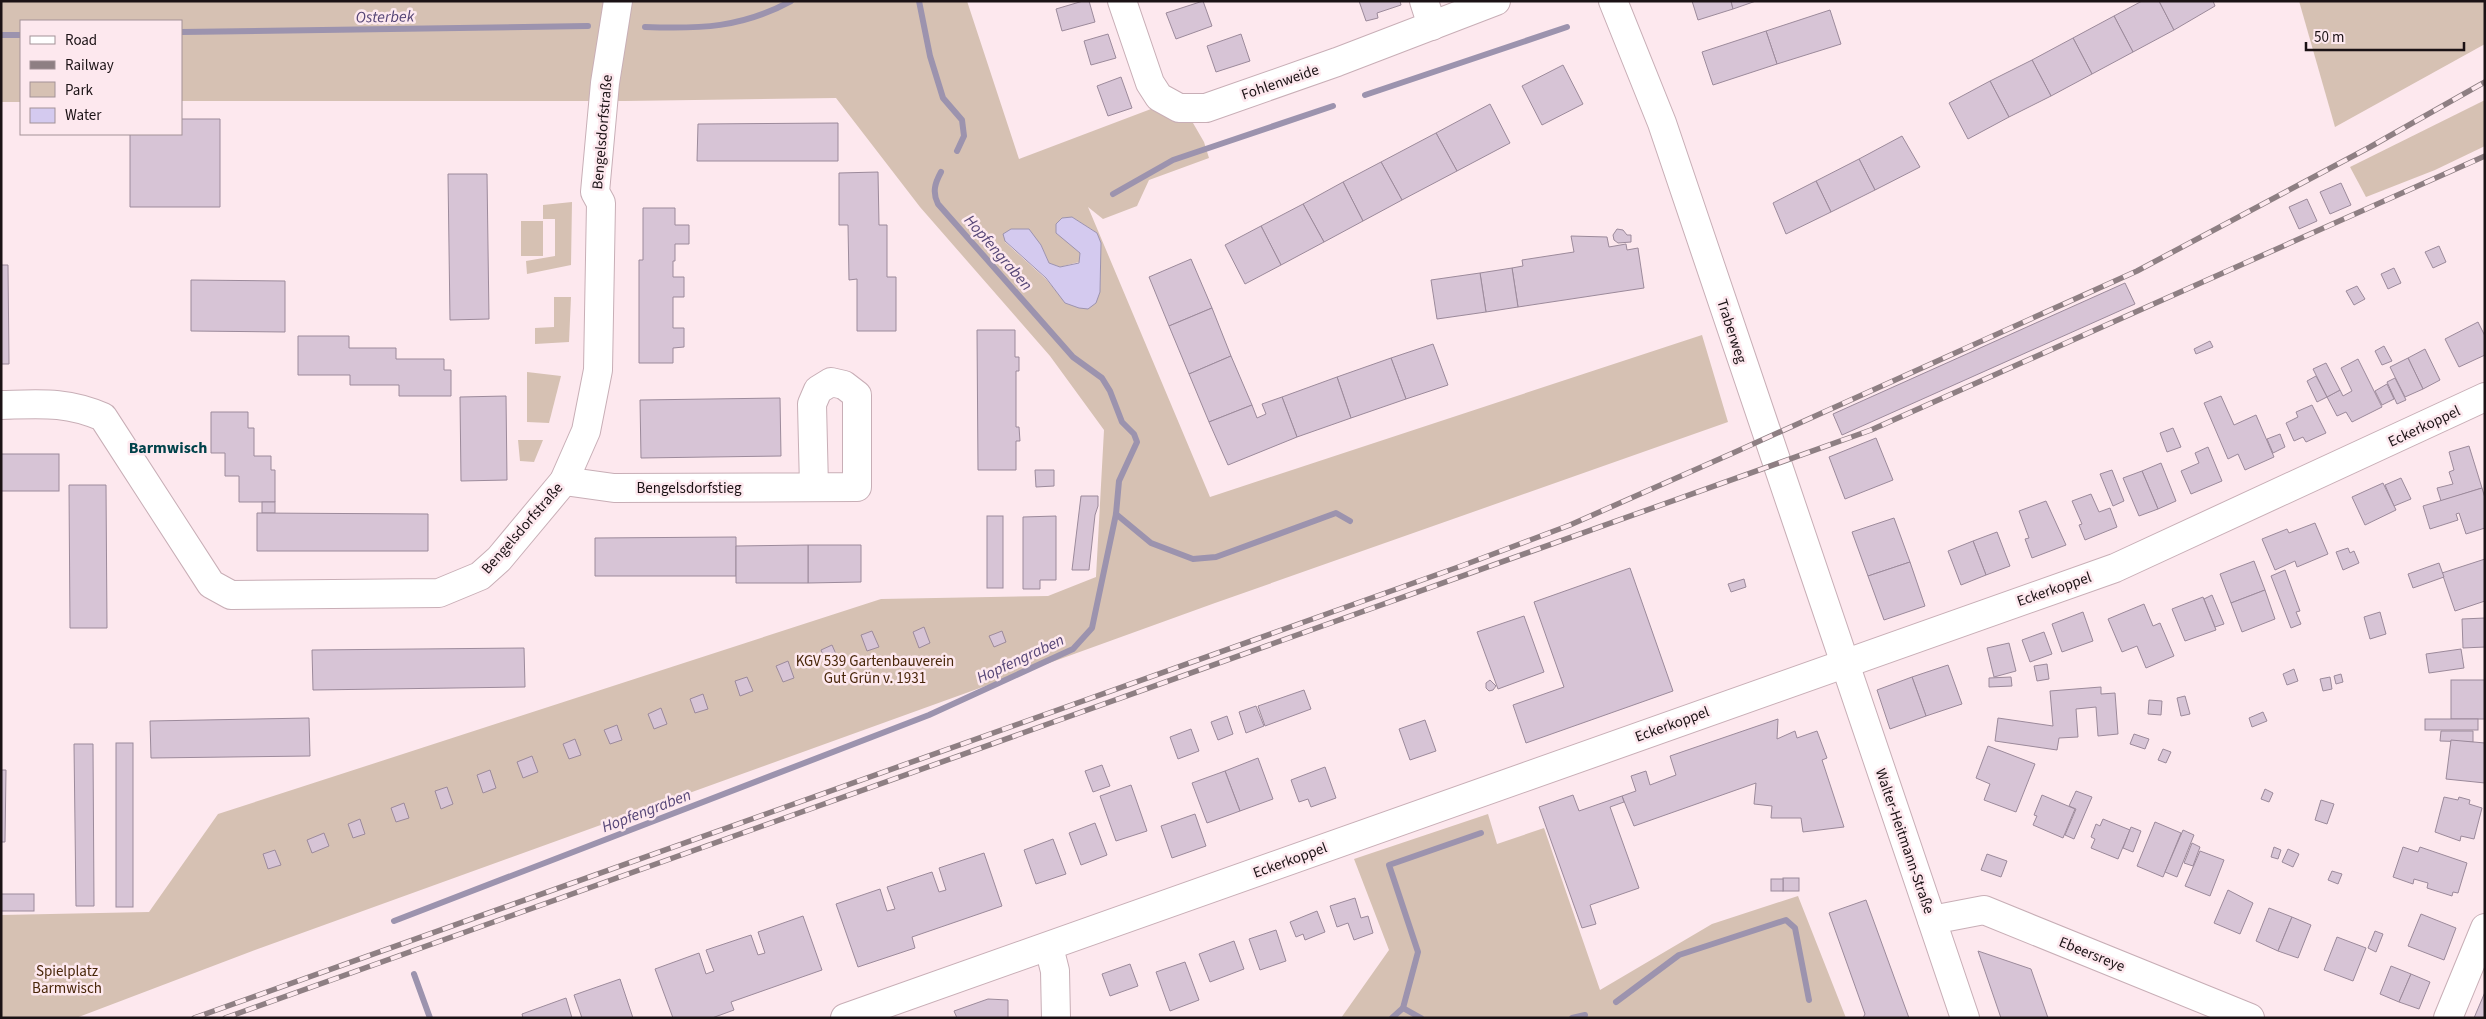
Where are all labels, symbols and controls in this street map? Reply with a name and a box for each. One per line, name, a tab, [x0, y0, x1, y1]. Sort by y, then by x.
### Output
water label: Osterbek	[356, 5, 415, 29]
legend	[20, 20, 182, 135]
scale bar	[2306, 20, 2464, 52]
text: 50 m	[2314, 27, 2344, 48]
text: Road	[65, 30, 97, 51]
text: Railway	[65, 55, 114, 76]
street label: Fohlenweide	[1239, 59, 1322, 106]
street label: Bengelsdorfstraße	[587, 74, 618, 190]
text: Park	[65, 80, 94, 101]
text: Water	[65, 105, 102, 126]
water label: Hopfengraben	[959, 210, 1037, 295]
street label: Traberweg	[1711, 296, 1752, 366]
street label: Eckerkoppel	[2385, 400, 2464, 452]
district label: Barmwisch	[129, 437, 207, 459]
street label: Bengelsdorfstraße	[477, 478, 568, 579]
street label: Bengelsdorfstieg	[637, 478, 742, 499]
street label: Eckerkoppel	[2014, 567, 2094, 612]
water label: Hopfengraben	[973, 629, 1068, 689]
park label: KGV 539 Gartenbauverein Gut Grün v. 1931	[796, 651, 954, 689]
street label: Eckerkoppel	[1632, 701, 1712, 748]
street label: Walter-Heitmann-Straße	[1870, 766, 1939, 917]
water label: Hopfengraben	[598, 784, 694, 838]
street label: Eckerkoppel	[1250, 837, 1330, 884]
street label: Ebeersreye	[2056, 932, 2128, 977]
park label: Spielplatz Barmwisch	[32, 961, 102, 999]

